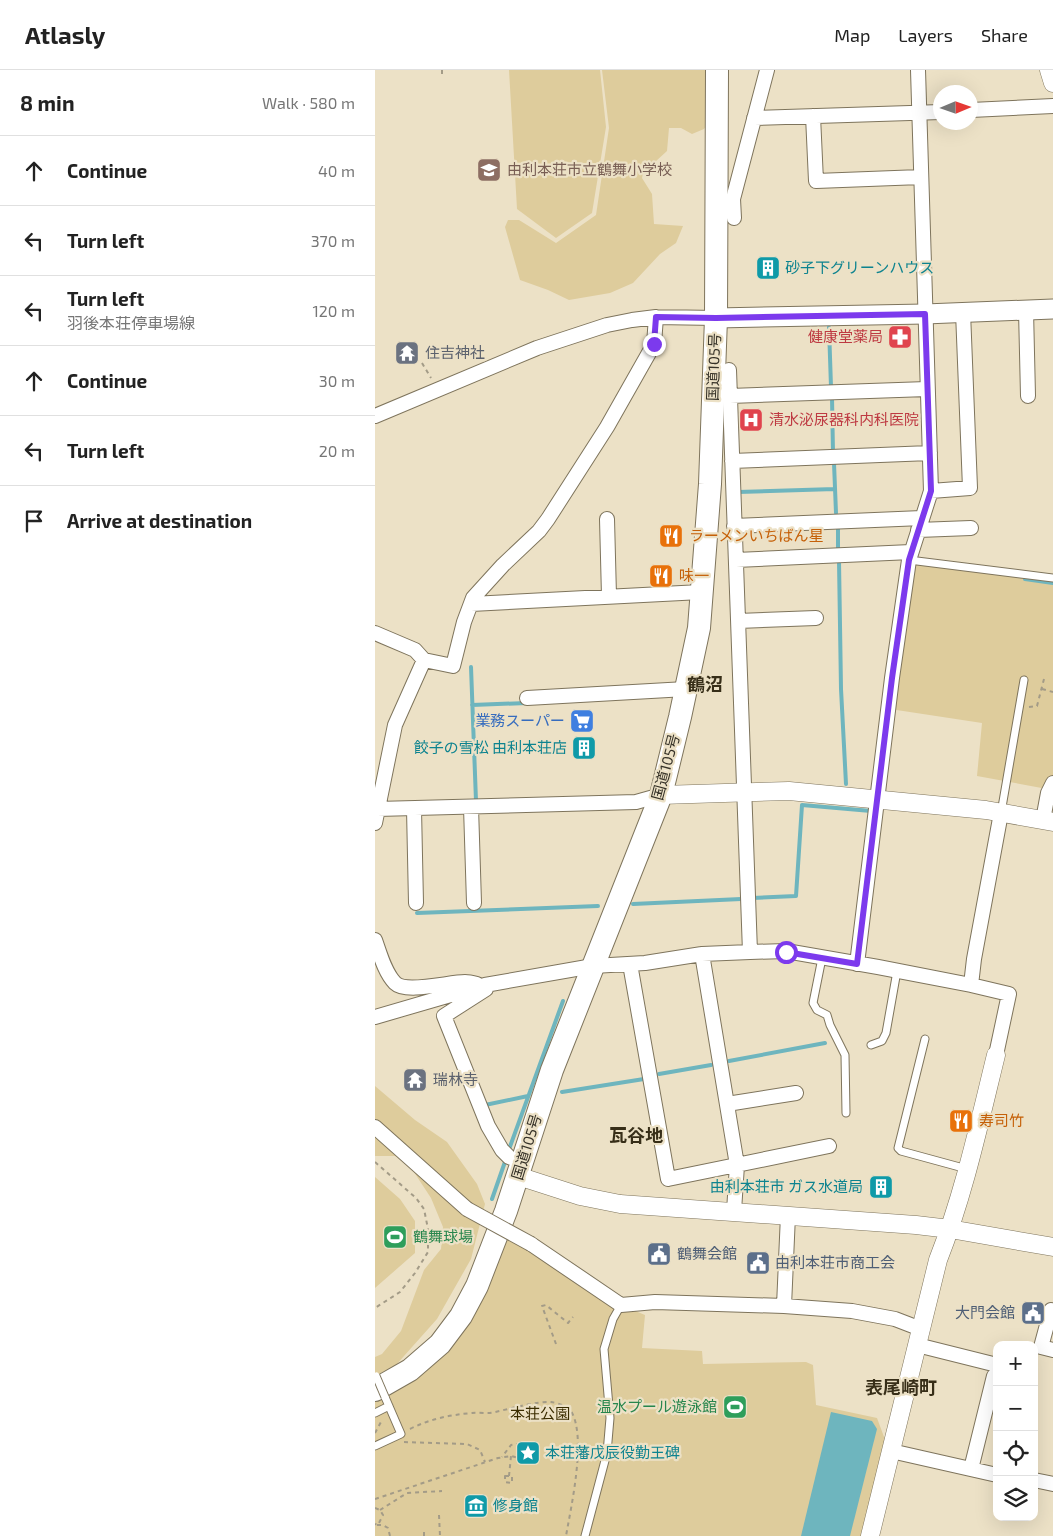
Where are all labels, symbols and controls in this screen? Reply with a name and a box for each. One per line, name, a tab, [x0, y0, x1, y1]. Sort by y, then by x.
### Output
text: Atlasly	[25, 20, 105, 49]
text: Map	[834, 24, 870, 46]
text: Layers	[898, 24, 953, 46]
text: Share	[981, 24, 1028, 46]
north arrow	[933, 85, 978, 130]
text: 8 min	[20, 90, 75, 115]
text: Walk · 580 m	[262, 93, 355, 112]
icon: ahead	[20, 157, 48, 185]
school or university icon: 由利本荘市立鶴舞小学校	[476, 157, 502, 183]
text: Continue	[67, 159, 147, 182]
place label: 由利本荘市立鶴舞小学校	[507, 160, 672, 178]
text: 40 m	[318, 161, 355, 180]
icon: left	[20, 227, 48, 255]
text: Turn left	[67, 229, 144, 252]
text: 370 m	[311, 231, 355, 250]
building icon: 砂子下グリーンハウス	[755, 255, 781, 281]
place label: 砂子下グリーンハウス	[785, 258, 934, 276]
text: Turn left	[67, 287, 144, 310]
icon: left	[20, 297, 48, 325]
text: 120 m	[312, 301, 355, 320]
text: 羽後本荘停車場線	[67, 313, 195, 332]
pharmacy icon: 健康堂薬局	[887, 324, 913, 350]
place label: 健康堂薬局	[808, 327, 883, 345]
route end	[643, 333, 666, 356]
street label: 国道105号	[703, 333, 723, 401]
temple icon: 住吉神社	[394, 340, 420, 366]
place label: 住吉神社	[425, 343, 485, 361]
icon: ahead	[20, 367, 48, 395]
text: Continue	[67, 369, 147, 392]
text: 30 m	[319, 371, 355, 390]
hospital icon: 清水泌尿器科内科医院	[738, 407, 764, 433]
place label: 清水泌尿器科内科医院	[769, 410, 919, 428]
icon: left	[20, 437, 48, 465]
text: Turn left	[67, 439, 144, 462]
text: 20 m	[319, 441, 355, 460]
icon: arrive	[20, 507, 48, 535]
text: Arrive at destination	[67, 509, 252, 532]
restaurant icon: ラーメンいちばん星	[658, 523, 684, 549]
place label: ラーメンいちばん星	[689, 526, 823, 544]
restaurant icon: 味一	[648, 563, 674, 589]
place label: 味一	[679, 566, 709, 584]
district label: 鶴沼	[687, 673, 723, 695]
supermarket icon: 業務スーパー	[569, 708, 595, 734]
place label: 業務スーパー	[475, 711, 565, 729]
street label: 国道105号	[648, 732, 683, 802]
building icon: 餃子の雪松 由利本荘店	[571, 735, 597, 761]
place label: 餃子の雪松 由利本荘店	[414, 738, 567, 756]
route start	[775, 941, 798, 964]
temple icon: 瑞林寺	[402, 1067, 428, 1093]
place label: 瑞林寺	[433, 1070, 478, 1088]
restaurant icon: 寿司竹	[948, 1108, 974, 1134]
place label: 寿司竹	[979, 1111, 1024, 1129]
street label: 国道105号	[507, 1112, 545, 1182]
district label: 瓦谷地	[609, 1124, 663, 1146]
building icon: 由利本荘市 ガス水道局	[868, 1174, 894, 1200]
place label: 由利本荘市 ガス水道局	[710, 1177, 863, 1195]
sports icon: 鶴舞球場	[382, 1224, 408, 1250]
place label: 鶴舞球場	[413, 1227, 473, 1245]
public building icon: 鶴舞会館	[646, 1241, 672, 1267]
place label: 鶴舞会館	[677, 1244, 737, 1262]
public building icon: 由利本荘市商工会	[745, 1250, 771, 1276]
place label: 由利本荘市商工会	[775, 1253, 895, 1271]
public building icon: 大門会館	[1020, 1300, 1046, 1326]
place label: 大門会館	[955, 1303, 1015, 1321]
map controls	[993, 1341, 1038, 1521]
button: +	[993, 1341, 1038, 1386]
district label: 表尾崎町	[865, 1376, 937, 1398]
button: −	[993, 1386, 1038, 1431]
sports icon: 温水プール遊泳館	[722, 1394, 748, 1420]
place label: 温水プール遊泳館	[597, 1397, 717, 1415]
park label: 本荘公園	[510, 1404, 570, 1422]
button: locate	[993, 1431, 1038, 1476]
place icon: 本荘藩戊辰役勤王碑	[515, 1440, 541, 1466]
place label: 本荘藩戊辰役勤王碑	[545, 1443, 680, 1461]
button: layers	[993, 1476, 1038, 1521]
museum icon: 修身館	[463, 1493, 489, 1519]
place label: 修身館	[493, 1496, 538, 1514]

